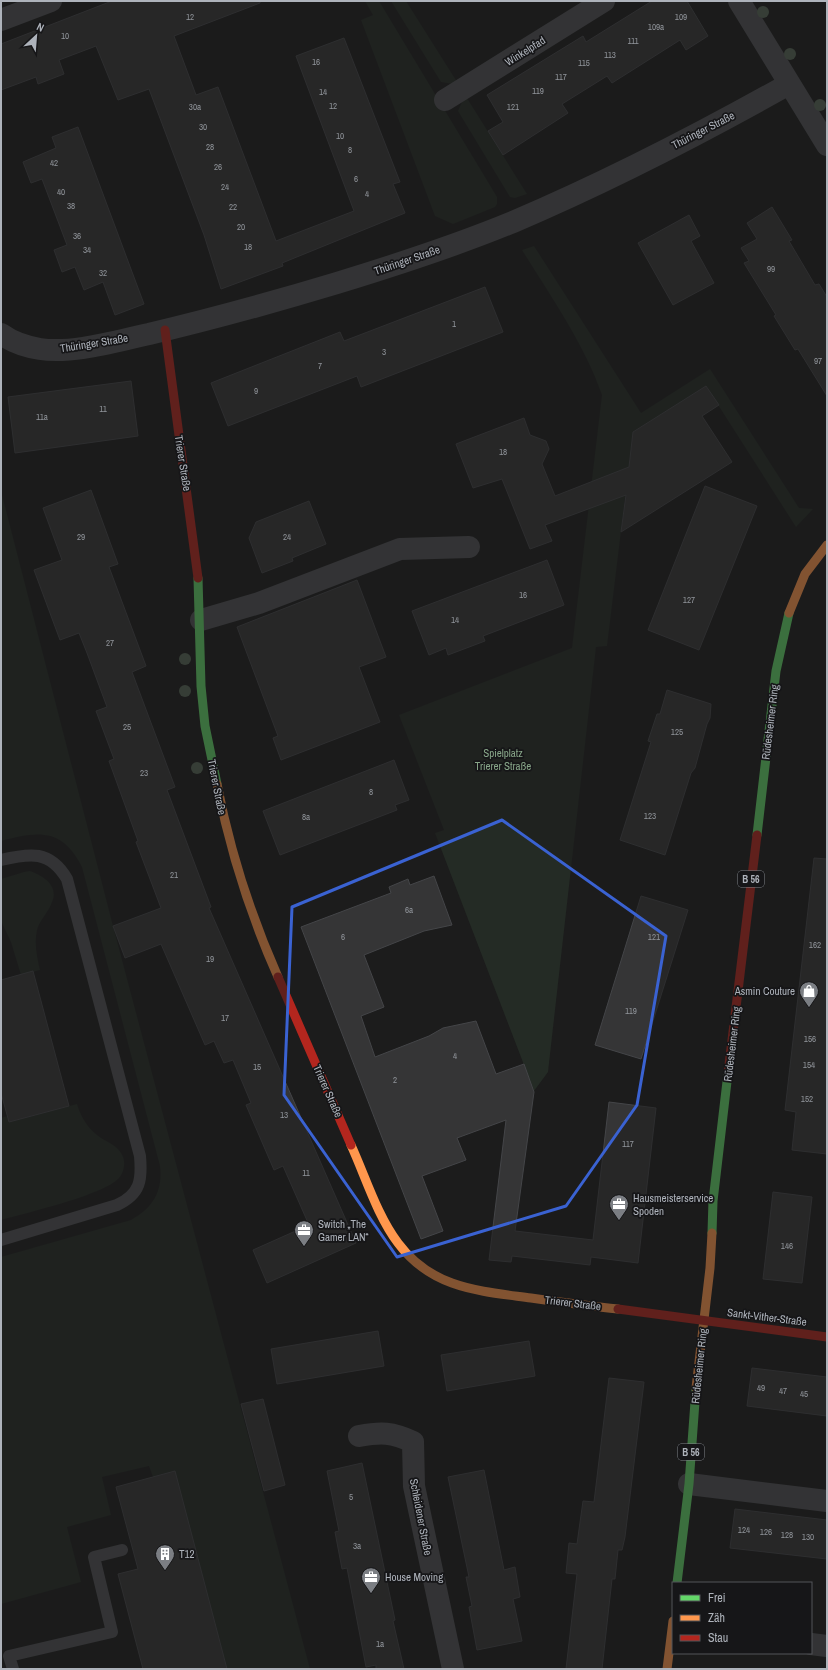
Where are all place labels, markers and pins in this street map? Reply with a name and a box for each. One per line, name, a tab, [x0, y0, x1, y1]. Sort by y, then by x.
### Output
shop icon: Asmin Couture	[798, 980, 820, 1008]
place label: Asmin Couture	[734, 984, 795, 998]
place label: Hausmeisterservice Spoden	[633, 1191, 713, 1218]
office icon: Hausmeisterservice Spoden	[608, 1193, 630, 1221]
place label: Switch „The Gamer LAN“	[318, 1217, 369, 1244]
office icon: Switch „The Gamer LAN“	[293, 1219, 315, 1247]
building icon: T12	[154, 1543, 176, 1571]
place label: T12	[179, 1547, 195, 1561]
office icon: House Moving	[360, 1566, 382, 1594]
place label: House Moving	[385, 1570, 443, 1584]

